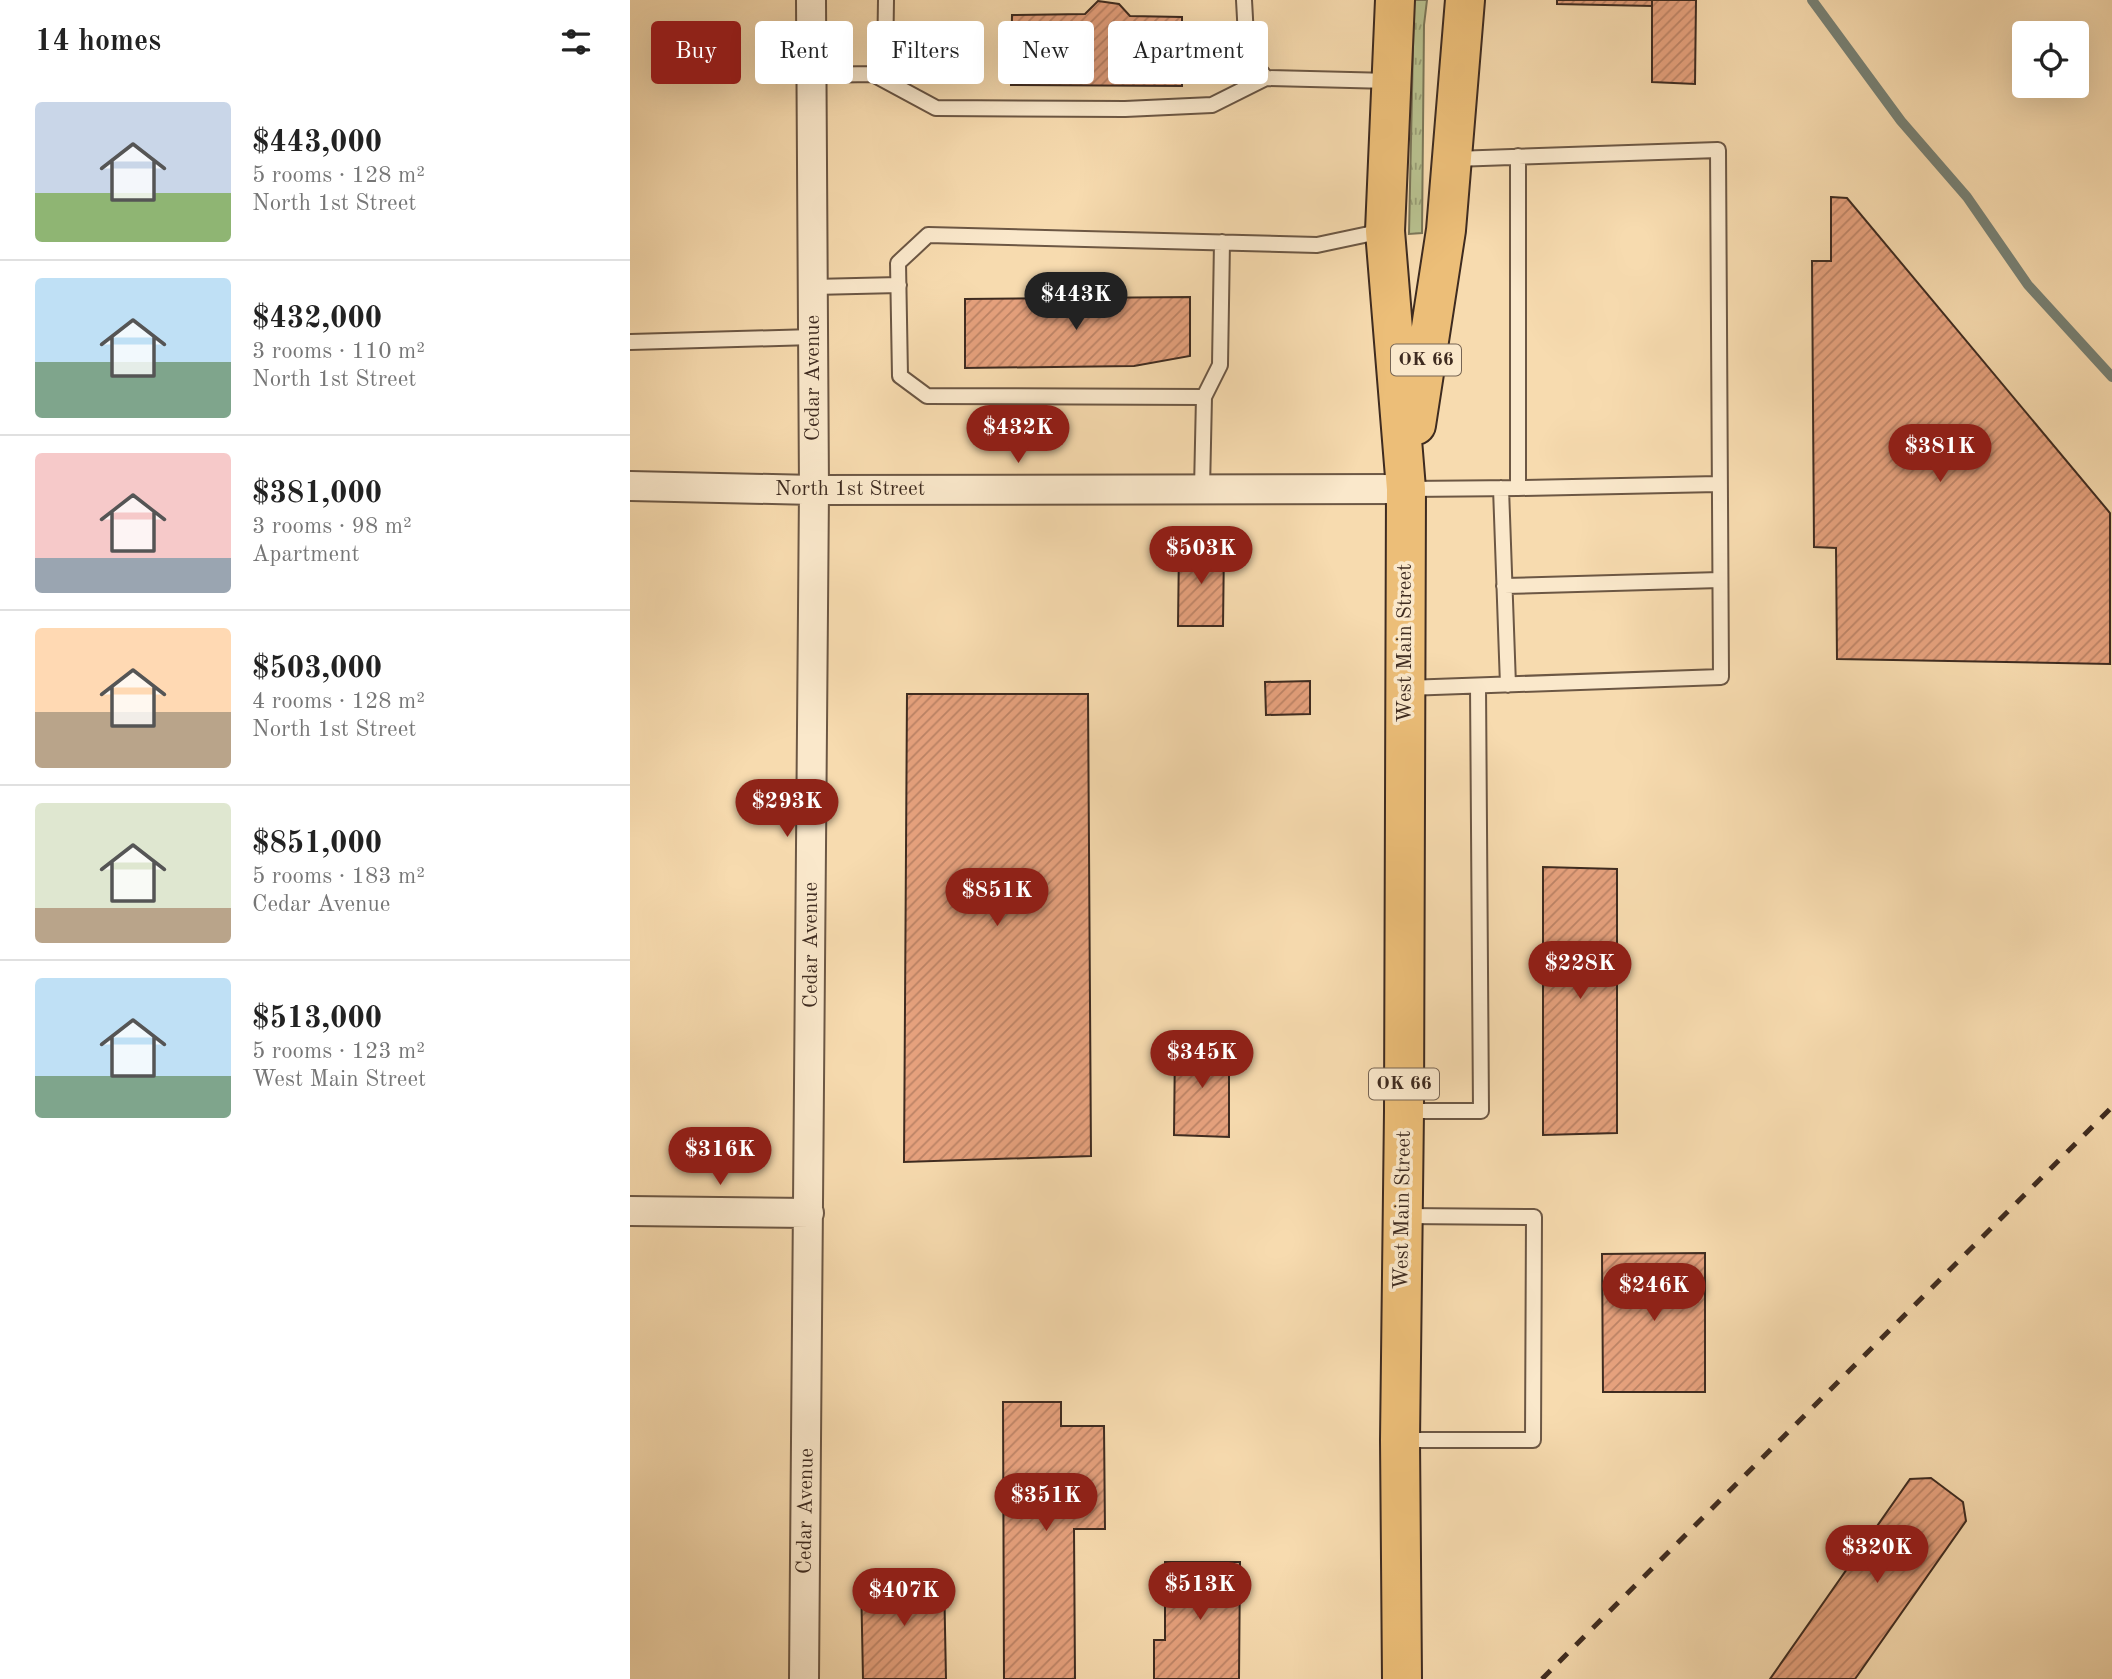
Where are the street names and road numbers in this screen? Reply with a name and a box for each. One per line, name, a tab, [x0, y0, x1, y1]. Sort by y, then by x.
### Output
street label: Cedar Avenue	[803, 315, 824, 441]
road number: OK 66	[1391, 344, 1461, 376]
street label: North 1st Street	[775, 479, 925, 500]
street label: West Main Street	[1395, 564, 1416, 722]
street label: Cedar Avenue	[801, 882, 822, 1008]
road number: OK 66	[1369, 1068, 1439, 1100]
street label: West Main Street	[1391, 1130, 1415, 1290]
street label: Cedar Avenue	[794, 1448, 818, 1574]

